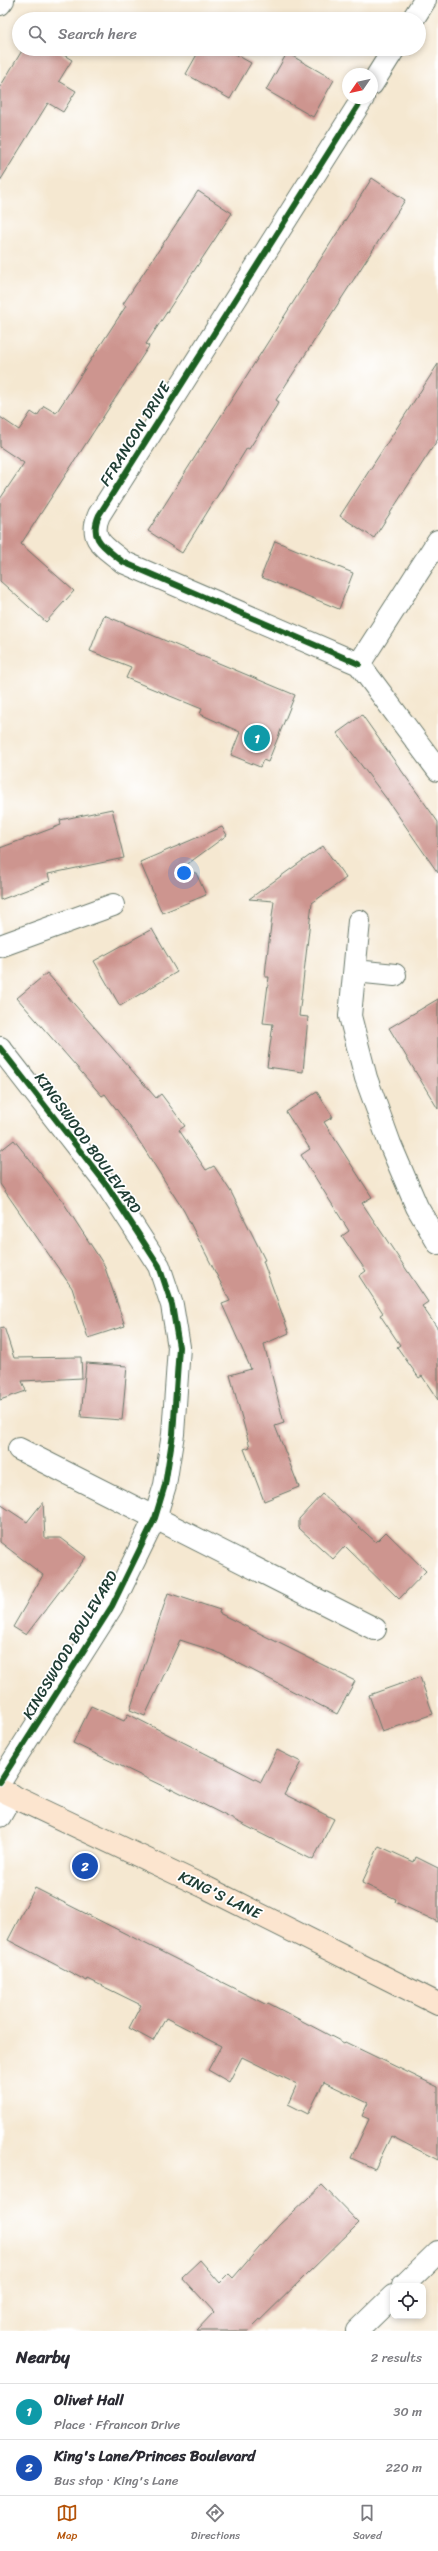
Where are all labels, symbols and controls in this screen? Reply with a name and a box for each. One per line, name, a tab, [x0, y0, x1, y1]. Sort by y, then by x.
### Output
search box	[12, 12, 426, 56]
text: Search here	[58, 21, 137, 47]
icon: search	[26, 23, 48, 45]
north arrow	[342, 68, 378, 104]
street label: FFRANCON DRIVE	[92, 375, 178, 491]
pin: 1	[244, 723, 270, 753]
your location	[174, 863, 194, 883]
street label: KINGSWOOD BOULEVARD	[28, 1067, 148, 1219]
street label: KINGSWOOD BOULEVARD	[15, 1566, 125, 1724]
pin: 2	[72, 1851, 98, 1881]
street label: KING'S LANE	[174, 1864, 267, 1927]
map controls	[390, 2283, 426, 2319]
button: locate	[390, 2283, 426, 2319]
text: Nearby	[16, 2342, 70, 2372]
text: 2 results	[371, 2346, 422, 2369]
text: Olivet Hall	[54, 2387, 123, 2413]
text: 1	[26, 2400, 32, 2423]
text: 30 m	[393, 2400, 422, 2423]
text: Place · Ffrancon Drive	[54, 2413, 180, 2436]
text: King's Lane/Princes Boulevard	[54, 2443, 255, 2469]
text: 2	[25, 2456, 33, 2479]
text: 220 m	[385, 2456, 422, 2479]
text: Bus stop · King's Lane	[54, 2469, 178, 2492]
tab: Map	[56, 2502, 78, 2545]
tab: Directions	[191, 2502, 240, 2545]
tab: Saved	[353, 2502, 382, 2545]

